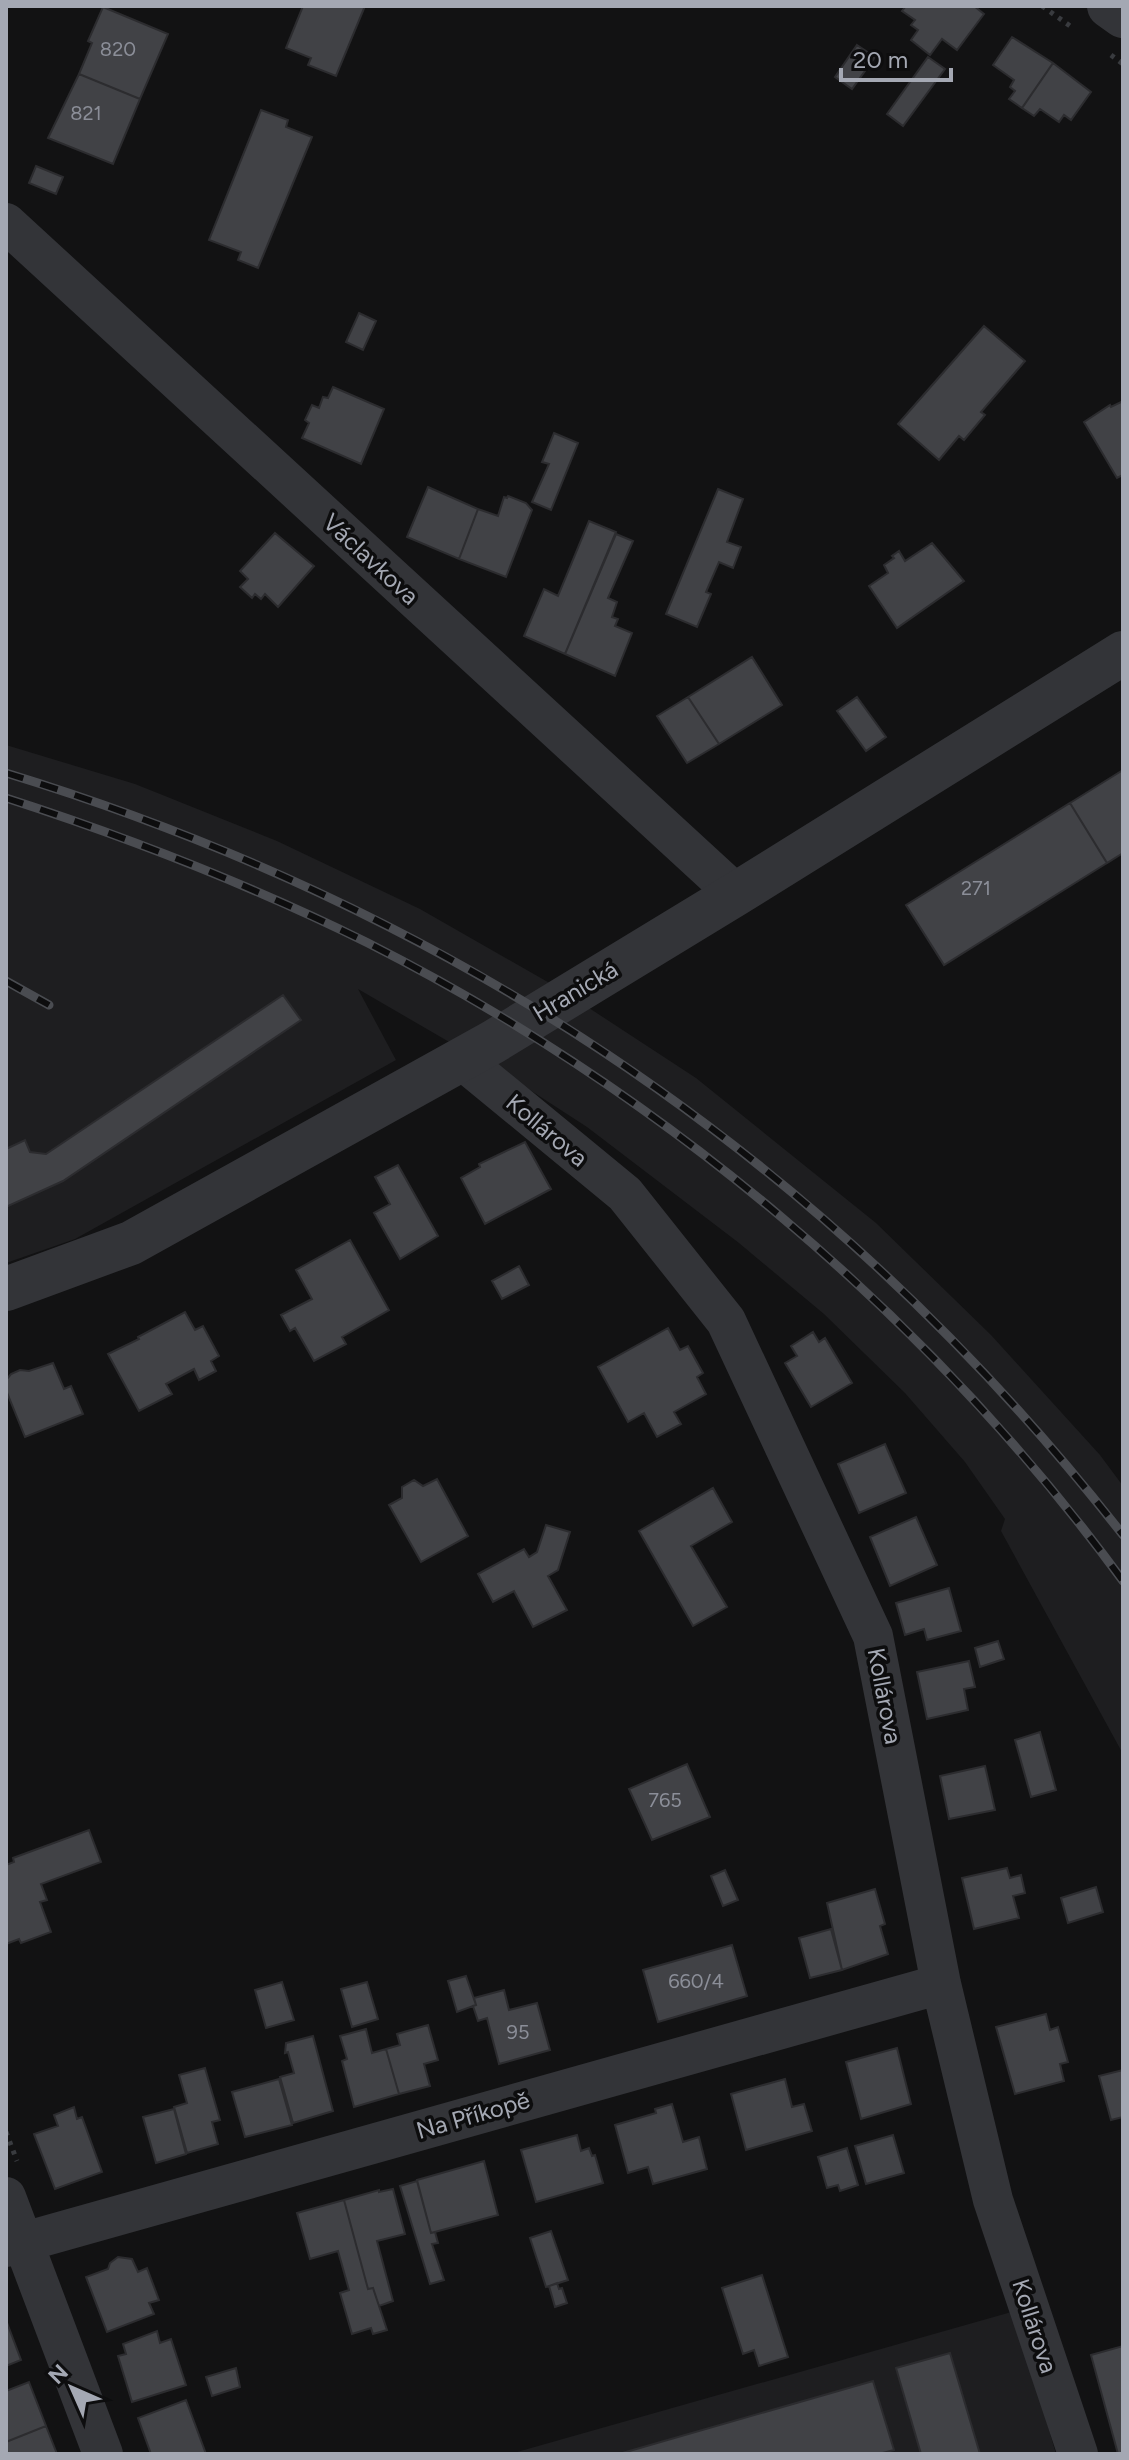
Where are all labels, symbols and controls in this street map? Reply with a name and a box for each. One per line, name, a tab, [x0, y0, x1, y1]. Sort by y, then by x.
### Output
scale bar	[841, 32, 951, 82]
house number: 820	[100, 37, 136, 61]
text: 20 m	[853, 45, 908, 74]
house number: 821	[70, 101, 102, 125]
street label: Václavkova	[317, 507, 425, 611]
house number: 271	[961, 876, 991, 900]
street label: Hranická	[527, 954, 623, 1028]
street label: Kollárova	[500, 1088, 594, 1172]
street label: Kollárova	[861, 1645, 909, 1747]
house number: 765	[648, 1788, 682, 1812]
house number: 660/4	[668, 1969, 724, 1993]
house number: 95	[507, 2020, 529, 2044]
street label: Na Příkopě	[413, 2085, 533, 2145]
street label: Kollárova	[1006, 2275, 1064, 2377]
north arrow	[32, 2348, 112, 2428]
text: N	[43, 2359, 74, 2390]

